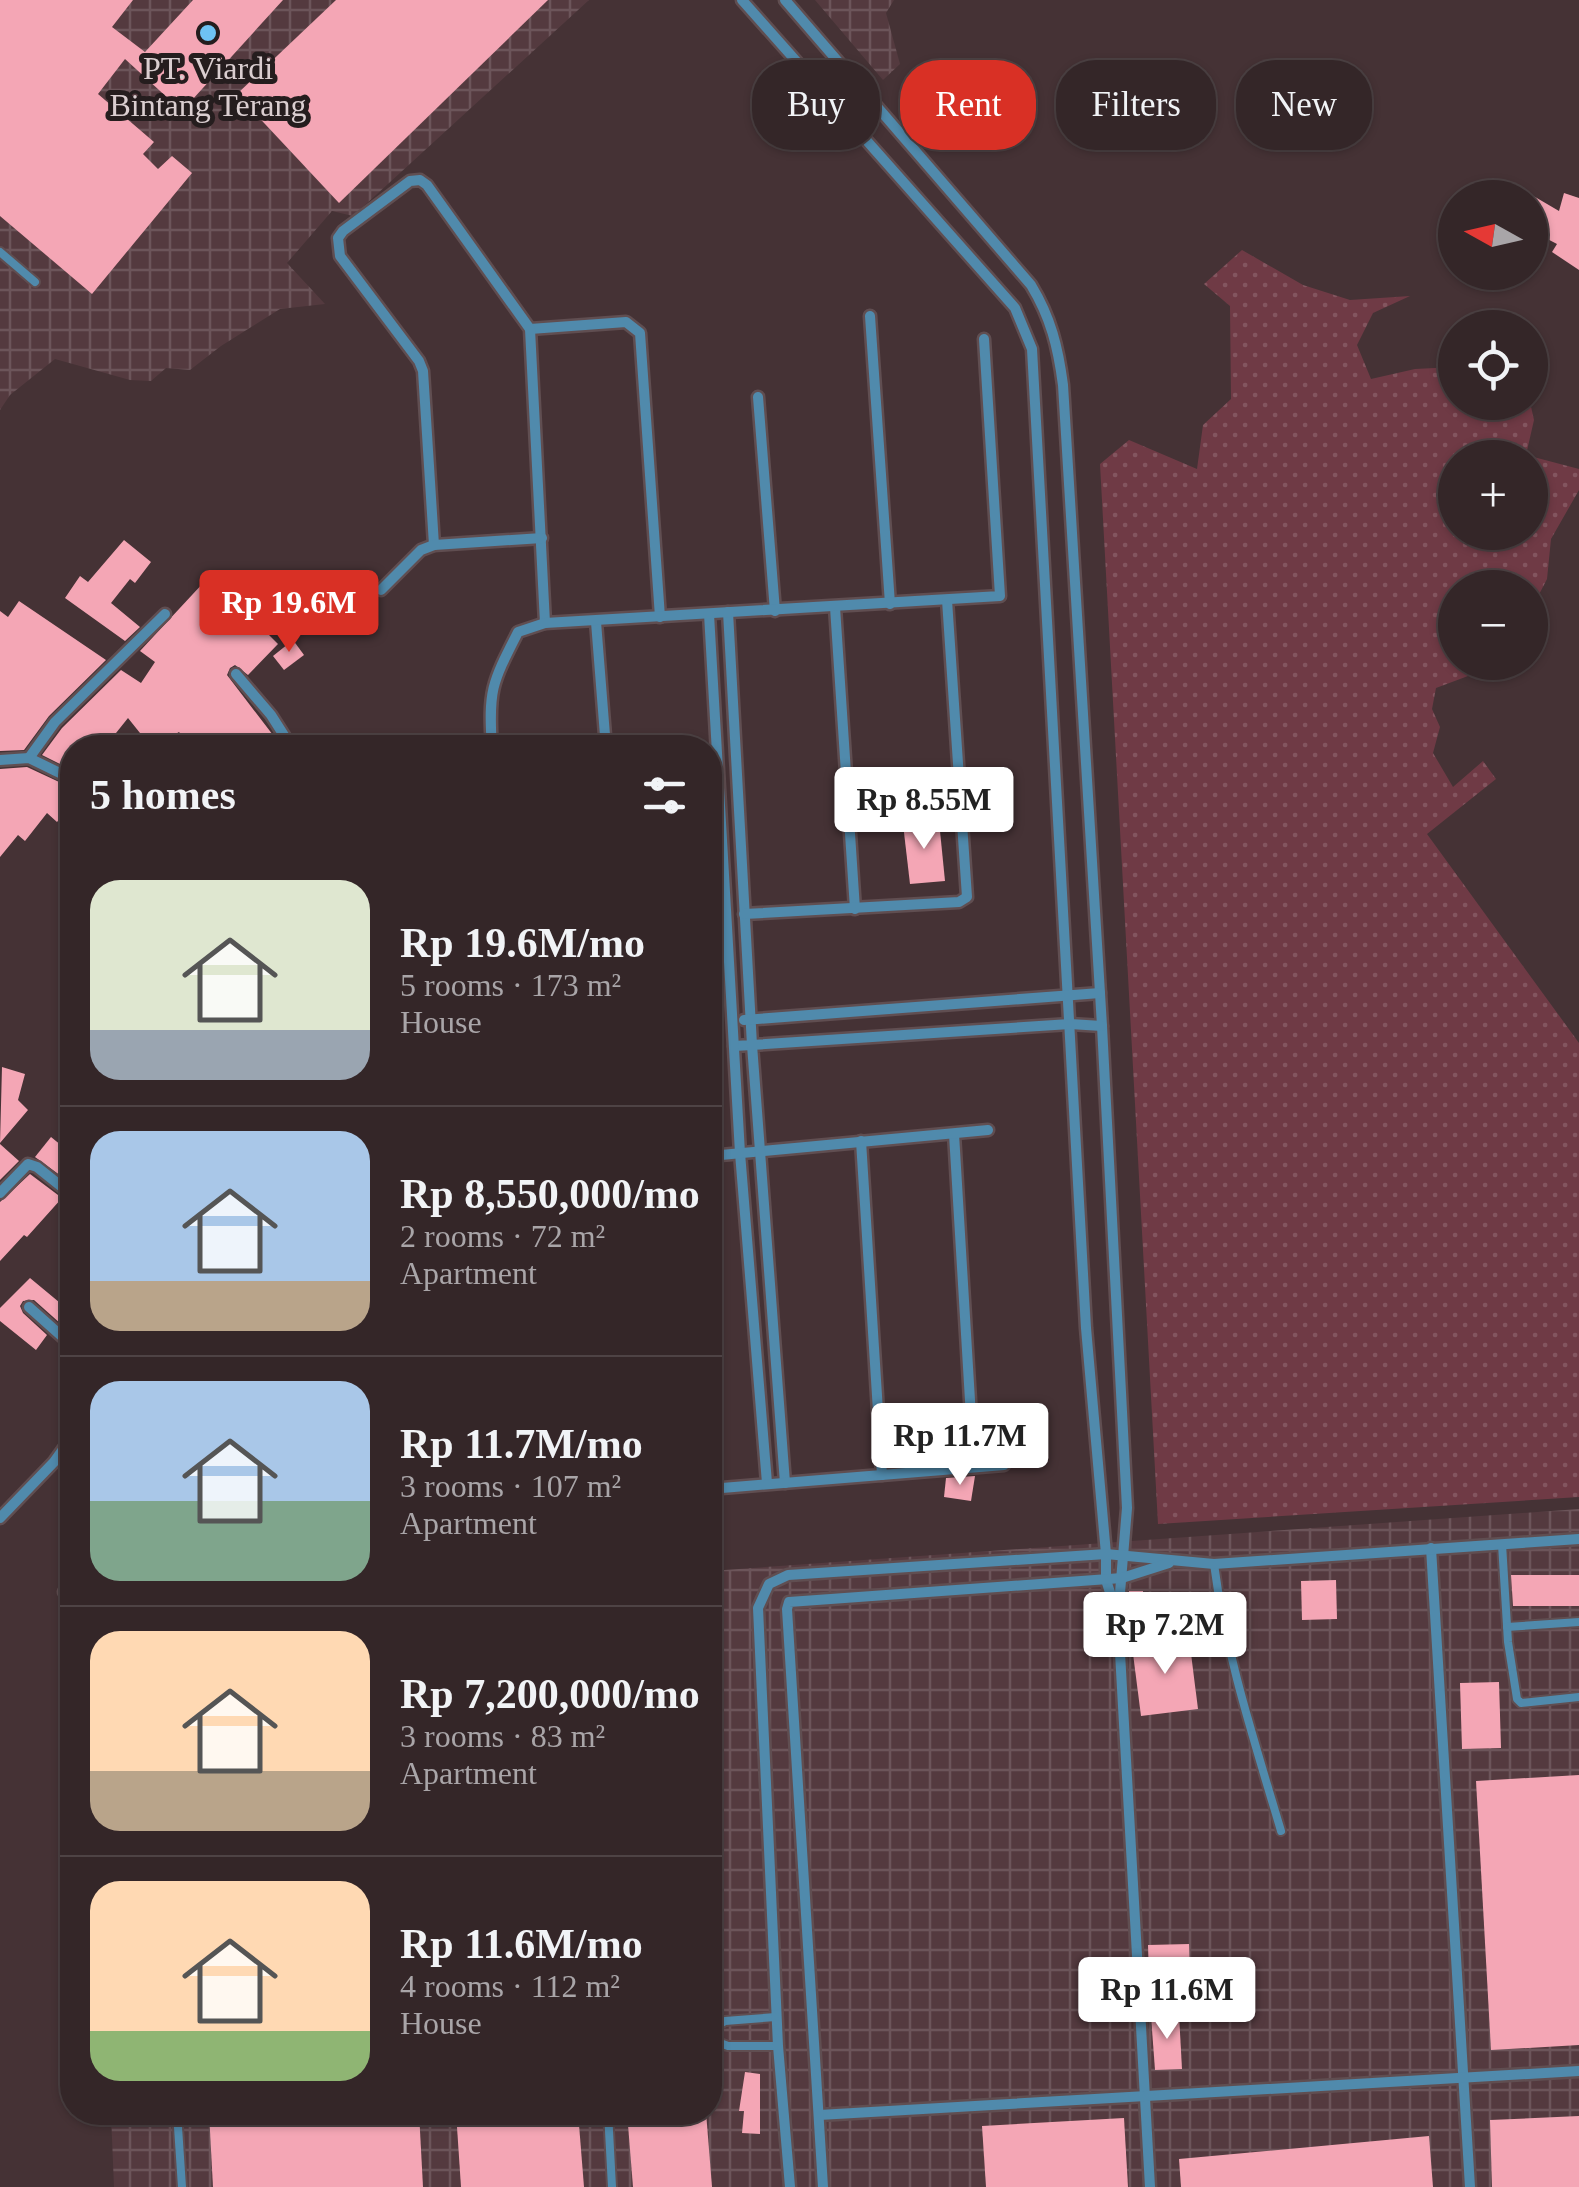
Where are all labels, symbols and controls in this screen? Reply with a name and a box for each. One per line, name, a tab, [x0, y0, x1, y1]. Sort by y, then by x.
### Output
marker: PT. Viardi Bintang Terang	[197, 22, 219, 44]
place label: PT. Viardi Bintang Terang	[109, 50, 307, 123]
chip: Buy	[752, 60, 880, 150]
chip: Rent	[900, 60, 1036, 150]
chip: Filters	[1056, 60, 1216, 150]
chip: New	[1236, 60, 1372, 150]
north arrow	[1438, 180, 1548, 290]
map controls	[1438, 180, 1548, 680]
button: locate	[1438, 310, 1548, 420]
button: +	[1438, 440, 1548, 550]
pin: Rp 19.6M	[186, 570, 392, 655]
button: −	[1438, 570, 1548, 680]
text: Rp 19.6M	[221, 584, 357, 620]
pin: Rp 8.55M	[821, 767, 1027, 852]
icon: filters	[637, 768, 692, 823]
text: 5 homes	[90, 772, 236, 818]
text: Rp 8.55M	[856, 781, 992, 817]
icon: home	[170, 920, 290, 1040]
text: Rp 19.6M/mo	[400, 920, 645, 966]
text: 5 rooms · 173 m²	[400, 967, 621, 1003]
text: House	[400, 1004, 482, 1040]
icon: home	[170, 1171, 290, 1291]
text: Rp 8,550,000/mo	[400, 1171, 700, 1217]
text: 2 rooms · 72 m²	[400, 1218, 605, 1254]
text: Apartment	[400, 1255, 537, 1291]
pin: Rp 11.7M	[857, 1403, 1063, 1488]
text: Rp 11.7M	[893, 1417, 1027, 1453]
icon: home	[170, 1421, 290, 1541]
text: Rp 11.7M/mo	[400, 1421, 643, 1467]
text: 3 rooms · 107 m²	[400, 1468, 621, 1504]
text: Apartment	[400, 1505, 537, 1541]
pin: Rp 7.2M	[1073, 1592, 1257, 1677]
text: Rp 7.2M	[1105, 1606, 1225, 1642]
icon: home	[170, 1671, 290, 1791]
text: Rp 7,200,000/mo	[400, 1671, 700, 1717]
text: 3 rooms · 83 m²	[400, 1718, 605, 1754]
text: Apartment	[400, 1755, 537, 1791]
icon: home	[170, 1921, 290, 2041]
text: Rp 11.6M/mo	[400, 1921, 643, 1967]
pin: Rp 11.6M	[1064, 1957, 1270, 2042]
text: 4 rooms · 112 m²	[400, 1968, 620, 2004]
text: Rp 11.6M	[1100, 1971, 1234, 2007]
text: House	[400, 2005, 482, 2041]

